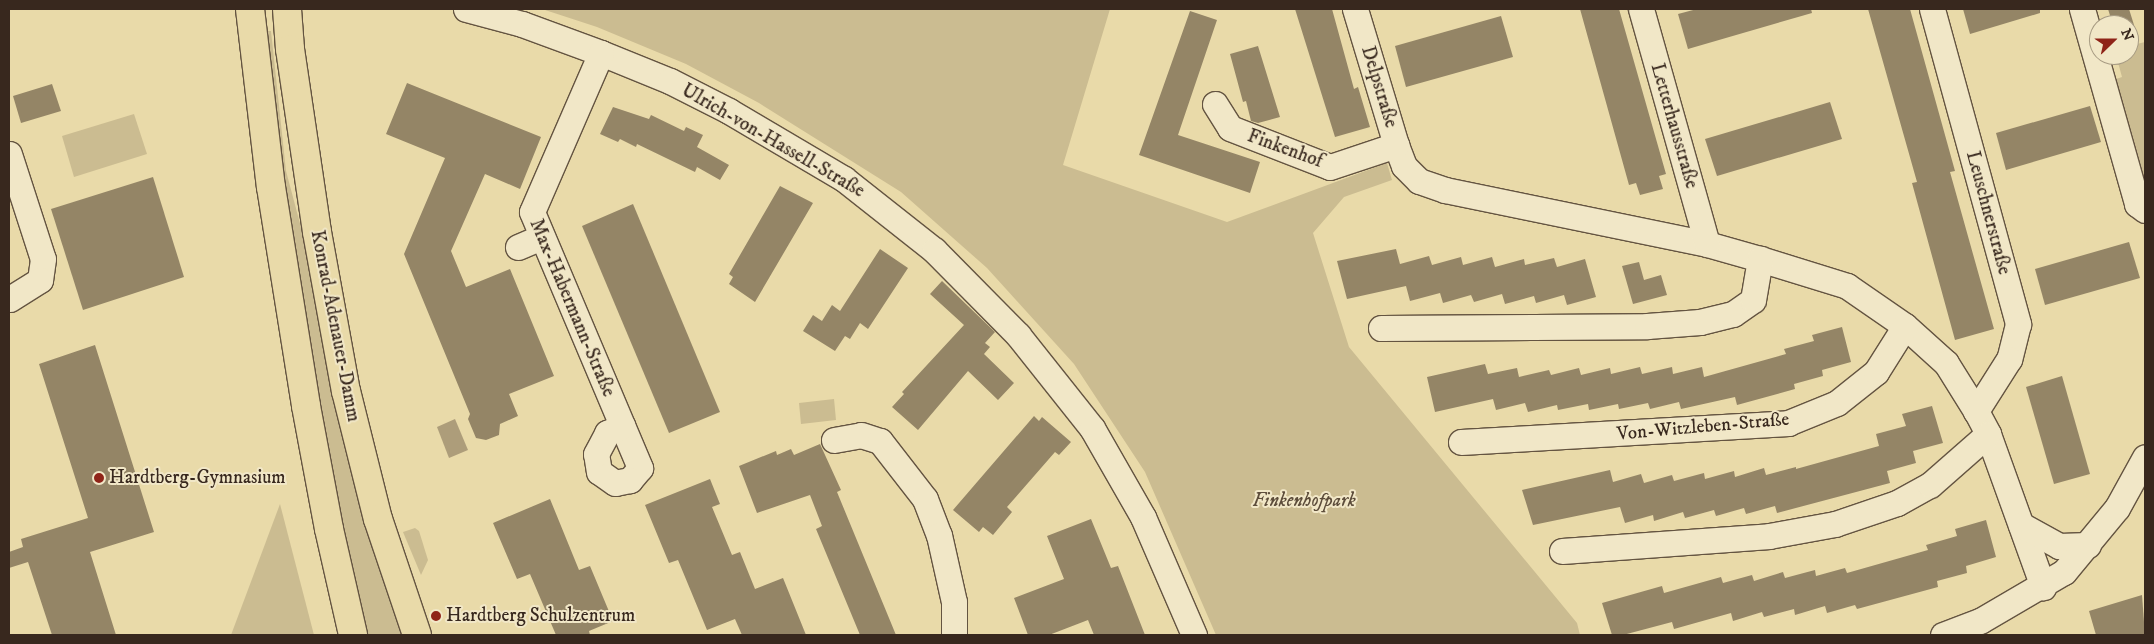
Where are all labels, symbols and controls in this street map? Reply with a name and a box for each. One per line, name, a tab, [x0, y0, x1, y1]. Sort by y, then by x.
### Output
north arrow	[2089, 15, 2139, 65]
text: N	[2116, 26, 2137, 43]
street label: Delpstraße	[1356, 43, 1402, 131]
street label: Letterhausstraße	[1645, 61, 1703, 191]
street label: Ulrich-von-Hassell-Straße	[677, 79, 869, 203]
street label: Finkenhof	[1244, 125, 1326, 173]
street label: Leuschnerstraße	[1961, 149, 2015, 277]
street label: Max-Habermann-Straße	[524, 216, 620, 400]
street label: Konrad-Adenauer-Damm	[305, 228, 365, 424]
street label: Von-Witzleben-Straße	[1616, 408, 1790, 446]
place label: Hardtberg-Gymnasium	[109, 467, 286, 489]
marker: Hardtberg-Gymnasium	[93, 472, 105, 484]
park label: Finkenhofpark	[1252, 490, 1356, 512]
place label: Hardtberg Schulzentrum	[446, 605, 635, 627]
marker: Hardtberg Schulzentrum	[430, 610, 442, 622]

